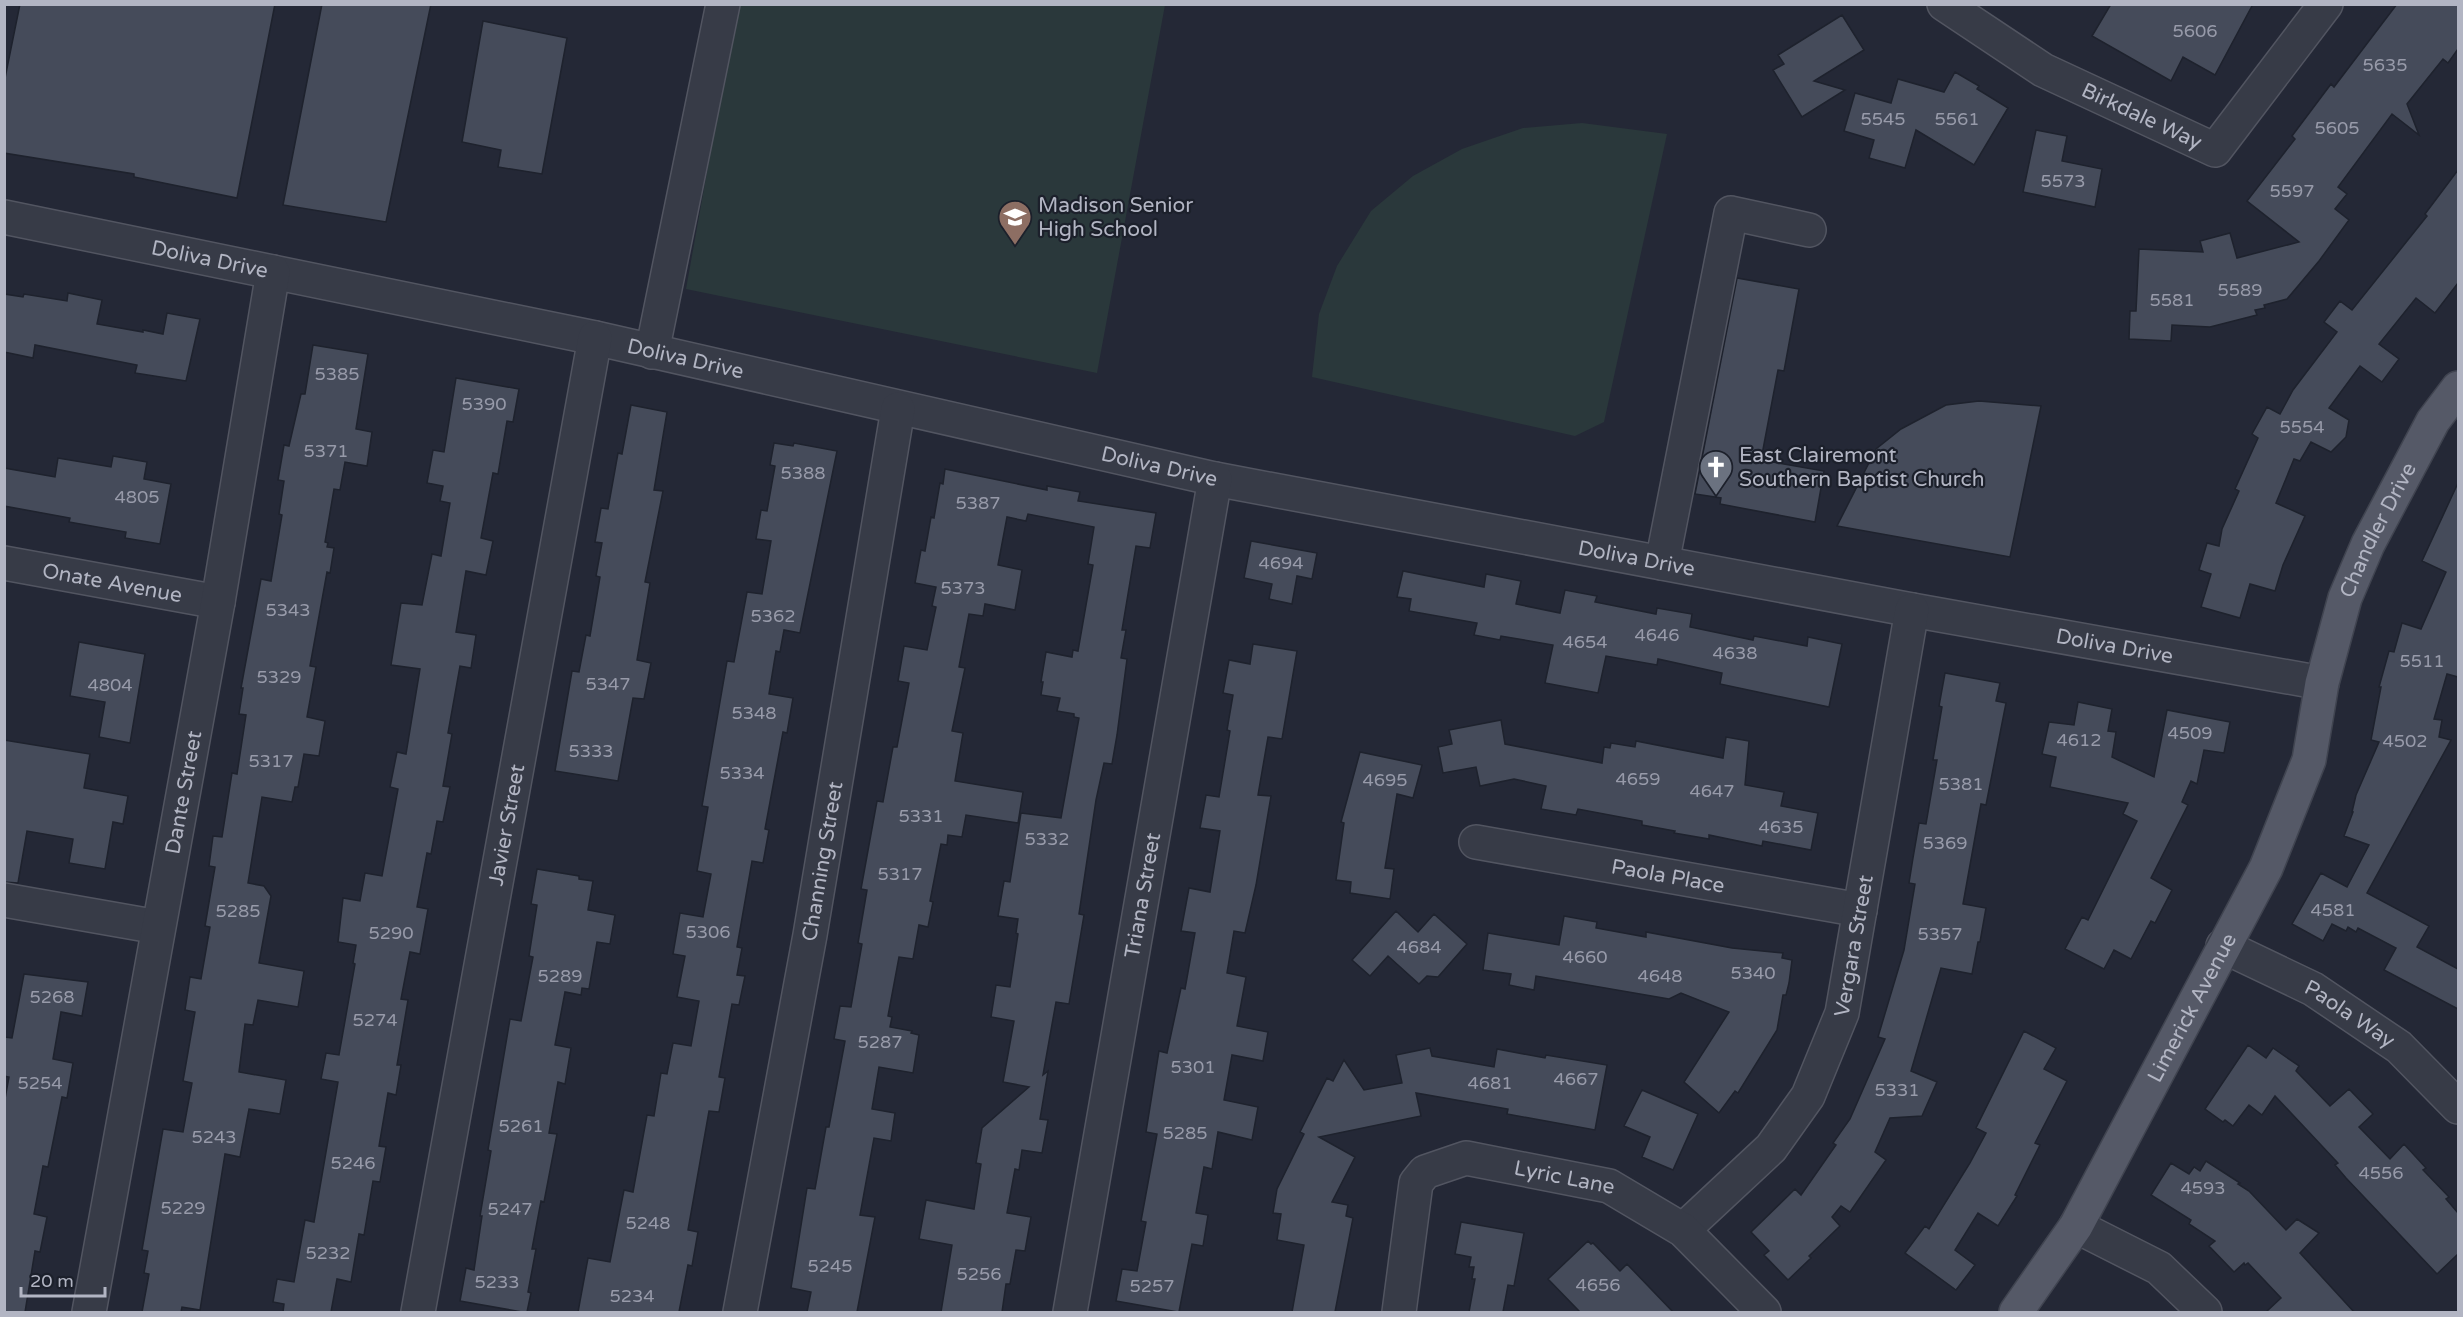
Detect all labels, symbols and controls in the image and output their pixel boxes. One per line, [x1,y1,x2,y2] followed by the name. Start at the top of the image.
[2172,20,2218,42] house number: 5606
[2362,54,2408,76] house number: 5635
[2078,77,2206,155] street label: Birkdale Way
[1860,108,1906,130] house number: 5545
[1934,108,1980,130] house number: 5561
[2314,117,2360,139] house number: 5605
[2040,170,2086,192] house number: 5573
[2269,180,2315,202] house number: 5597
[1038,193,1193,242] place label: Madison Senior High School
[997,199,1033,246] school or university icon: Madison Senior High School
[149,235,270,283] street label: Doliva Drive
[2217,279,2263,301] house number: 5589
[2149,289,2195,311] house number: 5581
[625,333,746,384] street label: Doliva Drive
[314,363,360,385] house number: 5385
[461,393,507,415] house number: 5390
[2279,416,2325,438] house number: 5554
[303,440,349,462] house number: 5371
[1099,441,1220,492] street label: Doliva Drive
[1739,443,1985,492] place label: East Clairemont Southern Baptist Church
[1698,449,1734,496] church icon: East Clairemont Southern Baptist Church
[2334,458,2421,601] street label: Chandler Drive
[780,462,826,484] house number: 5388
[114,486,160,508] house number: 4805
[955,492,1001,514] house number: 5387
[1576,535,1697,581] street label: Doliva Drive
[1258,552,1304,574] house number: 4694
[40,558,184,608] street label: Onate Avenue
[940,577,986,599] house number: 5373
[265,599,311,621] house number: 5343
[750,605,796,627] house number: 5362
[2054,623,2175,669] street label: Doliva Drive
[1634,624,1680,646] house number: 4646
[1562,631,1608,653] house number: 4654
[1712,642,1758,664] house number: 4638
[2399,650,2445,672] house number: 5511
[256,666,302,688] house number: 5329
[585,673,631,695] house number: 5347
[87,674,133,696] house number: 4804
[731,702,777,724] house number: 5348
[2167,722,2213,744] house number: 4509
[160,729,207,856] street label: Dante Street
[2056,729,2102,751] house number: 4612
[2382,730,2428,752] house number: 4502
[568,740,614,762] house number: 5333
[248,750,294,772] house number: 5317
[483,762,530,888] street label: Javier Street
[719,762,765,784] house number: 5334
[1615,768,1661,790] house number: 4659
[1362,769,1408,791] house number: 4695
[1938,773,1984,795] house number: 5381
[797,780,848,943] street label: Channing Street
[1689,780,1735,802] house number: 4647
[898,805,944,827] house number: 5331
[1758,816,1804,838] house number: 4635
[1024,828,1070,850] house number: 5332
[1119,831,1166,960] street label: Triana Street
[1922,832,1968,854] house number: 5369
[1609,854,1727,898] street label: Paola Place
[877,863,923,885] house number: 5317
[1829,873,1878,1019] street label: Vergara Street
[2310,899,2356,921] house number: 4581
[215,900,261,922] house number: 5285
[685,921,731,943] house number: 5306
[368,922,414,944] house number: 5290
[1917,923,1963,945] house number: 5357
[2142,929,2242,1086] street label: Limerick Avenue
[1396,936,1442,958] house number: 4684
[1562,946,1608,968] house number: 4660
[1730,962,1776,984] house number: 5340
[537,965,583,987] house number: 5289
[1637,965,1683,987] house number: 4648
[2301,974,2400,1053] street label: Paola Way
[29,986,75,1008] house number: 5268
[352,1009,398,1031] house number: 5274
[857,1031,903,1053] house number: 5287
[1170,1056,1216,1078] house number: 5301
[1553,1068,1599,1090] house number: 4667
[17,1072,63,1094] house number: 5254
[1467,1072,1513,1094] house number: 4681
[1874,1079,1920,1101] house number: 5331
[498,1115,544,1137] house number: 5261
[1162,1122,1208,1144] house number: 5285
[191,1126,237,1148] house number: 5243
[330,1152,376,1174] house number: 5246
[1512,1155,1617,1199] street label: Lyric Lane
[2358,1162,2404,1184] house number: 4556
[2180,1177,2226,1199] house number: 4593
[160,1197,206,1219] house number: 5229
[487,1198,533,1220] house number: 5247
[625,1212,671,1234] house number: 5248
[305,1242,351,1264] house number: 5232
[807,1255,853,1277] house number: 5245
[21,1260,105,1298] scale bar
[956,1263,1002,1285] house number: 5256
[30,1270,74,1292] text: 20 m
[474,1271,520,1293] house number: 5233
[1575,1274,1621,1296] house number: 4656
[1129,1275,1175,1297] house number: 5257
[609,1285,655,1307] house number: 5234

